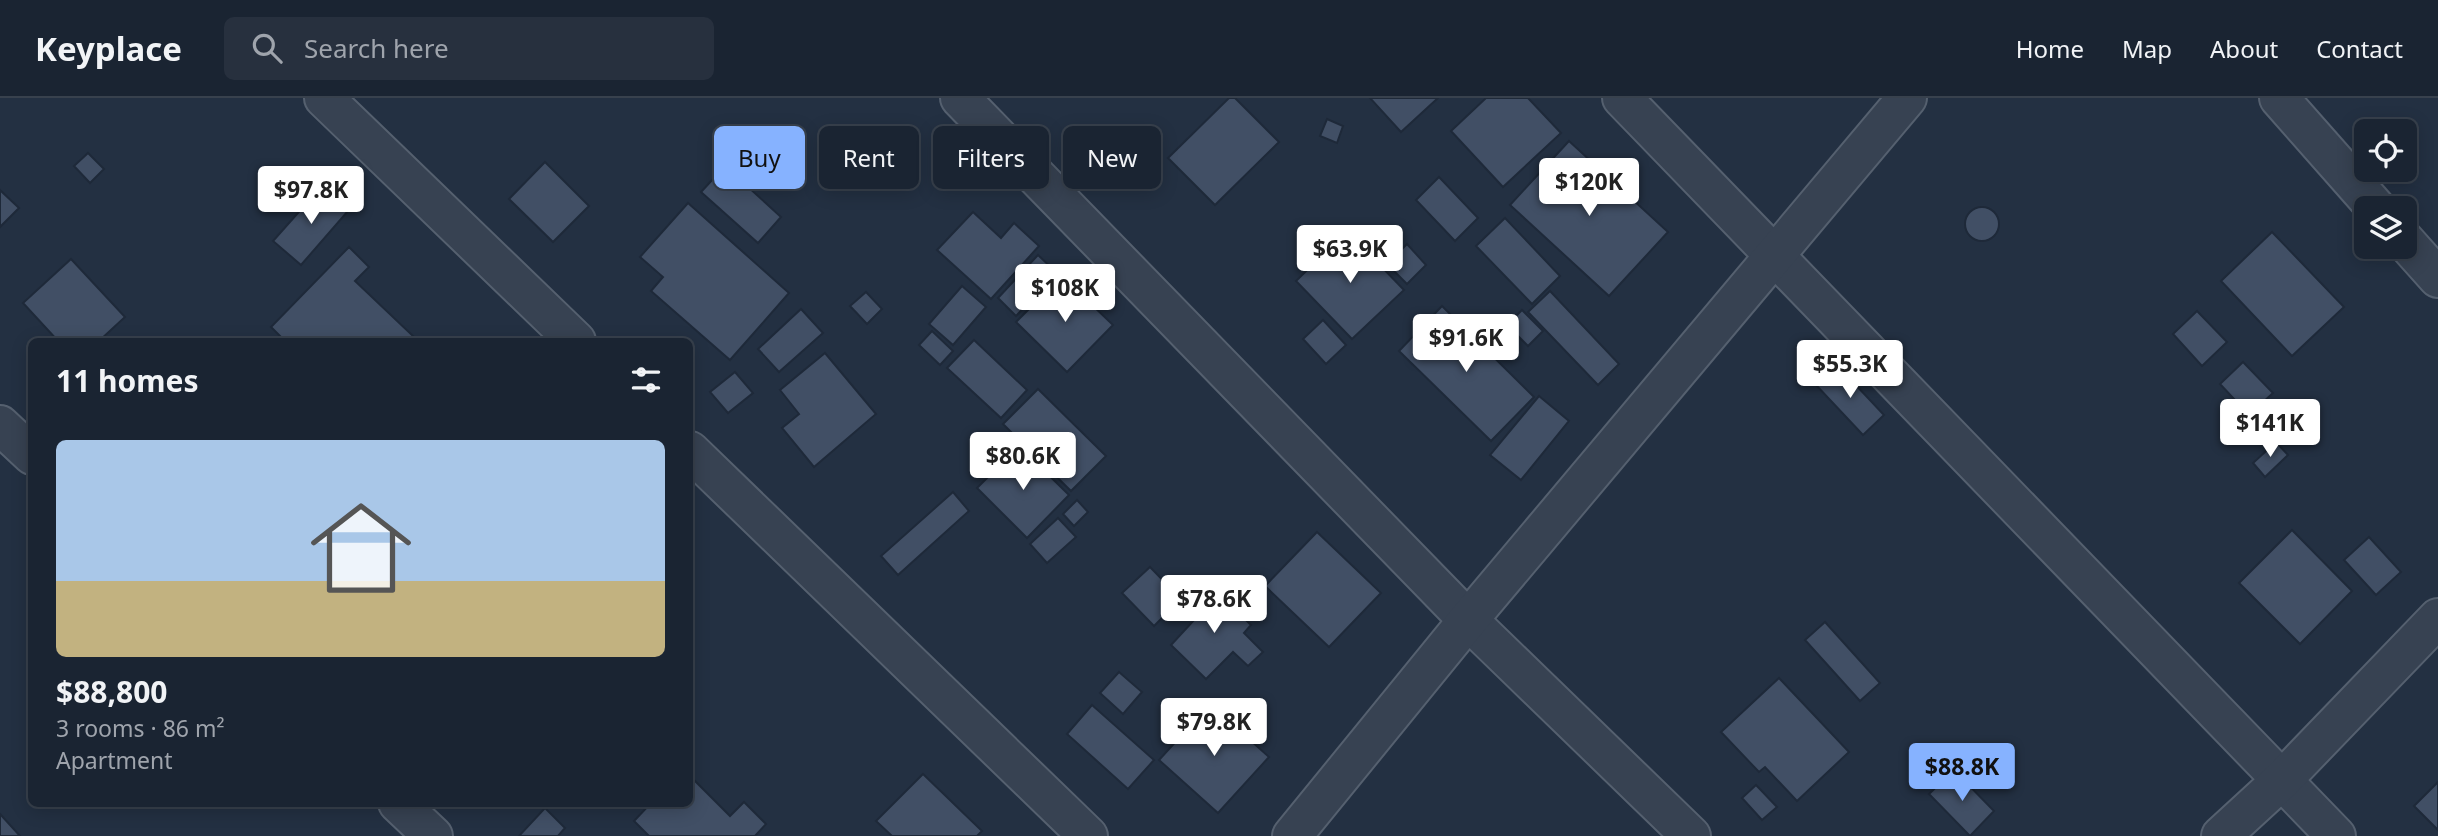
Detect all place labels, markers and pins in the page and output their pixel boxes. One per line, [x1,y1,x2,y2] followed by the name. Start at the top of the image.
[1540,158,1638,218] pin: $120K
[254,166,368,226] pin: $97.8K
[1293,226,1407,285] pin: $63.9K
[1016,264,1114,324] pin: $108K
[1409,314,1523,374] pin: $91.6K
[1793,341,1907,400] pin: $55.3K
[2221,400,2319,459] pin: $141K
[966,432,1080,492] pin: $80.6K
[1157,575,1271,635] pin: $78.6K
[1157,698,1271,758] pin: $79.8K
[1905,744,2019,803] pin: $88.8K

